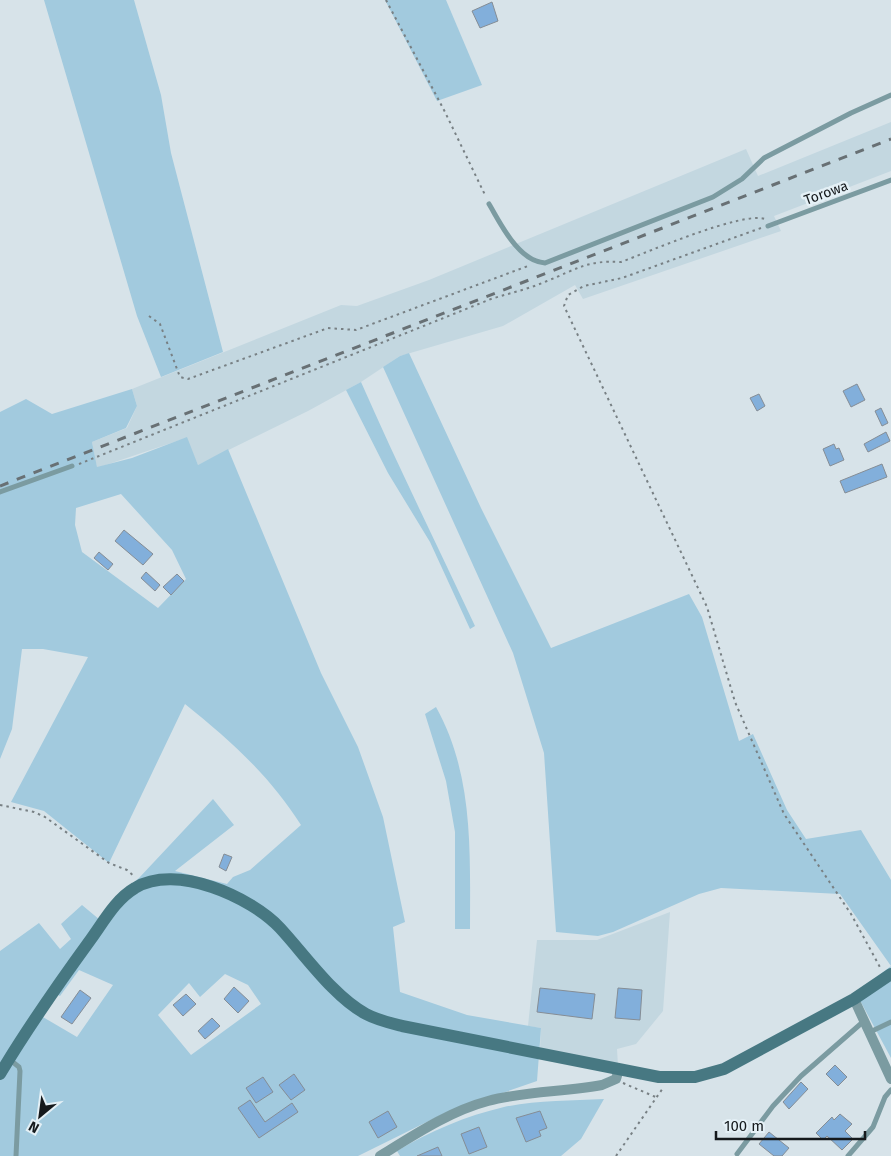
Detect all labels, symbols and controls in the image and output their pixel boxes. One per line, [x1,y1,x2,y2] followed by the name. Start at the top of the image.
[802,177,850,209] street label: Torowa
[15,1091,65,1141] north arrow
[716,1108,865,1140] scale bar
[26,1117,42,1137] text: N
[724,1117,764,1135] text: 100 m

